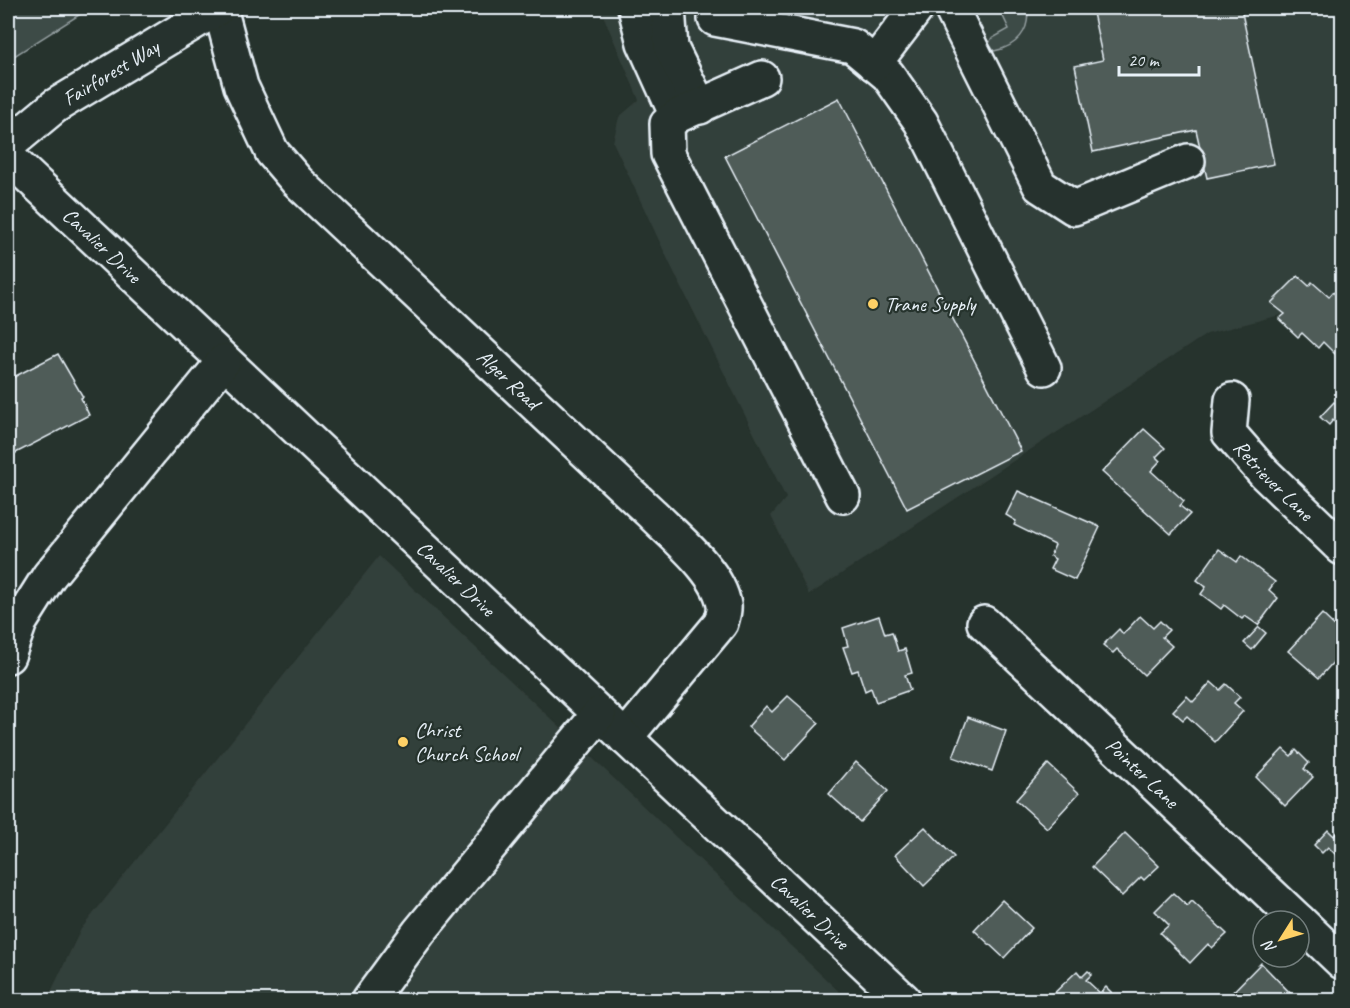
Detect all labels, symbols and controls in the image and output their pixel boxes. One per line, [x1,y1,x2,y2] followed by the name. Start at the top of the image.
[58,33,165,111] street label: Fairforest Way
[1119,39,1198,77] scale bar
[1128,49,1161,71] text: 20 m
[57,202,148,289] street label: Cavalier Drive
[885,291,977,317] place label: Trane Supply
[866,297,880,311] marker: Trane Supply
[472,344,548,418] street label: Alger Road
[1228,434,1320,527] street label: Retriever Lane
[411,535,502,623] street label: Cavalier Drive
[415,717,522,767] place label: Christ Church School
[1100,732,1185,814] street label: Pointer Lane
[396,735,410,749] marker: Christ Church School
[765,868,856,956] street label: Cavalier Drive
[1251,909,1311,969] north arrow
[1257,935,1281,957] text: N

